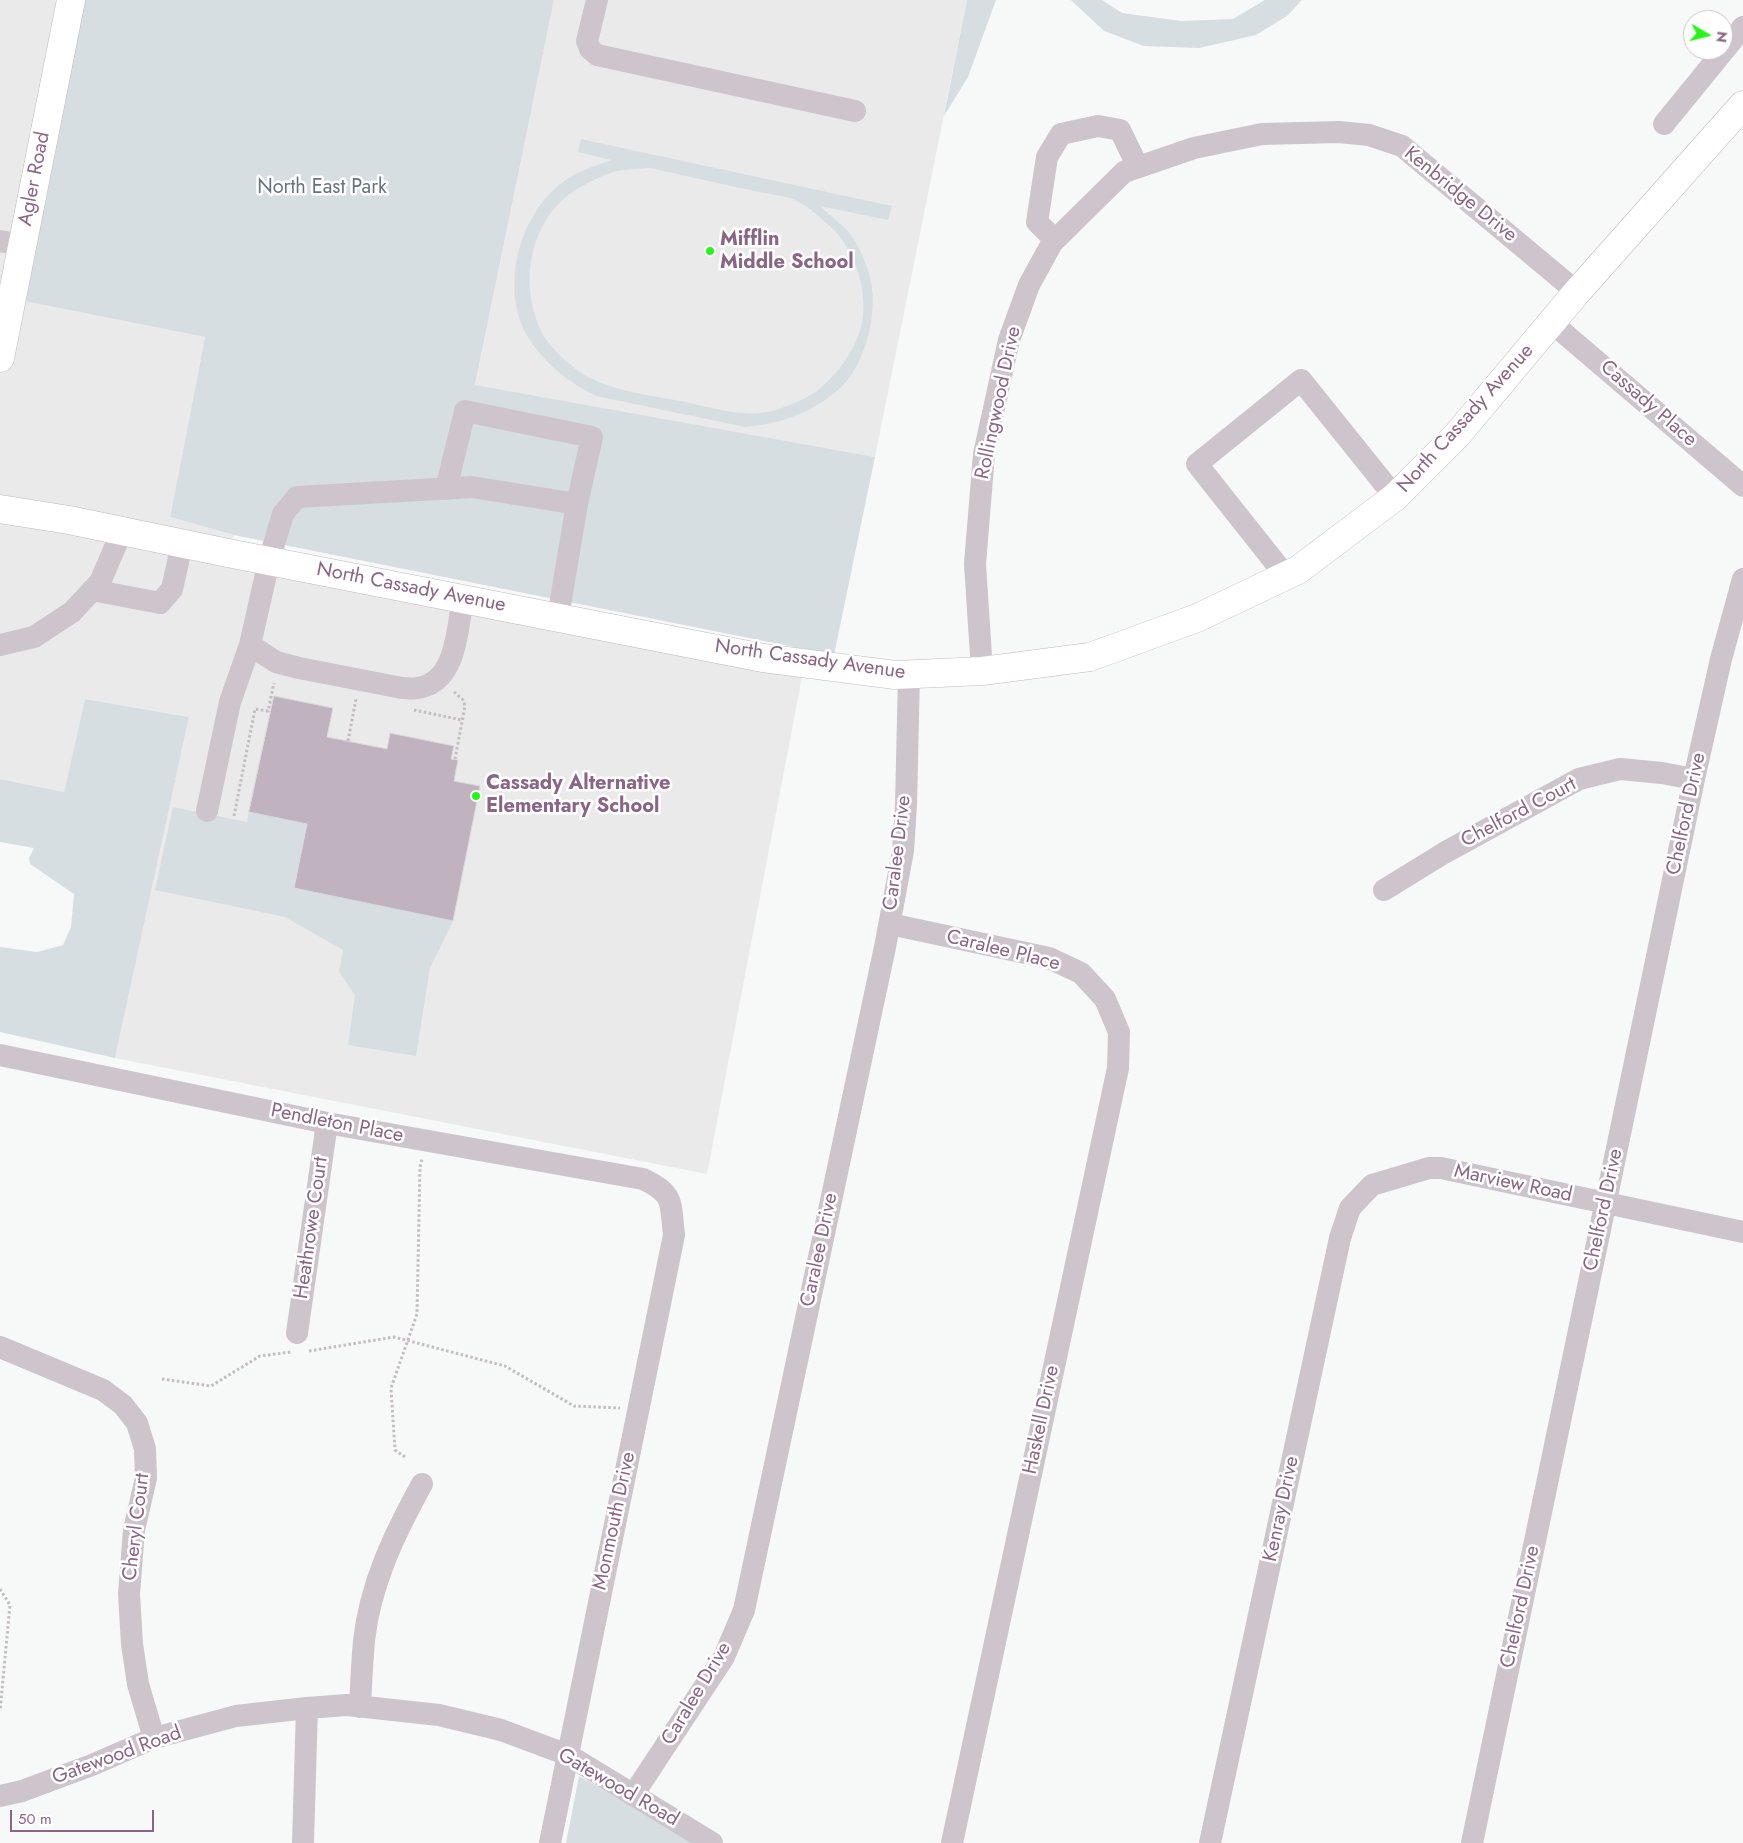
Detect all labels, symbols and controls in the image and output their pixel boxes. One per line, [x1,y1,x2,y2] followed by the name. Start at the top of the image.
[1683,10,1733,60] north arrow
[1711,30,1733,44] text: N
[14,130,56,228] street label: Agler Road
[1399,142,1521,248] street label: Kenbridge Drive
[257,176,387,200] park label: North East Park
[720,228,854,275] place label: Mifflin Middle School
[704,245,716,257] marker: Mifflin Middle School
[971,324,1027,482] street label: Rollingwood Drive
[1393,340,1539,498] street label: North Cassady Avenue
[1595,355,1701,453] street label: Cassady Place
[314,558,508,618] street label: North Cassady Avenue
[713,635,907,685] street label: North Cassady Avenue
[1662,751,1712,877] street label: Chelford Drive
[486,772,671,819] place label: Cassady Alternative Elementary School
[1457,773,1581,853] street label: Chelford Court
[470,790,482,802] marker: Cassady Alternative Elementary School
[879,794,917,912] street label: Caralee Drive
[944,925,1062,977] street label: Caralee Place
[269,1099,405,1149] street label: Pendleton Place
[1579,1147,1629,1273] street label: Chelford Drive
[290,1155,334,1301] street label: Heathrowe Court
[1452,1160,1574,1208] street label: Marview Road
[796,1191,844,1309] street label: Caralee Drive
[1019,1363,1065,1477] street label: Haskell Drive
[589,1450,641,1592] street label: Monmouth Drive
[1259,1454,1305,1564] street label: Kenray Drive
[118,1472,156,1582] street label: Cheryl Court
[1496,1544,1546,1670] street label: Chelford Drive
[657,1638,737,1750] street label: Caralee Drive
[49,1722,185,1790] street label: Gatewood Road
[553,1744,683,1832] street label: Gatewood Road
[12,1800,156,1832] scale bar
[18,1808,52,1830] text: 50 m

